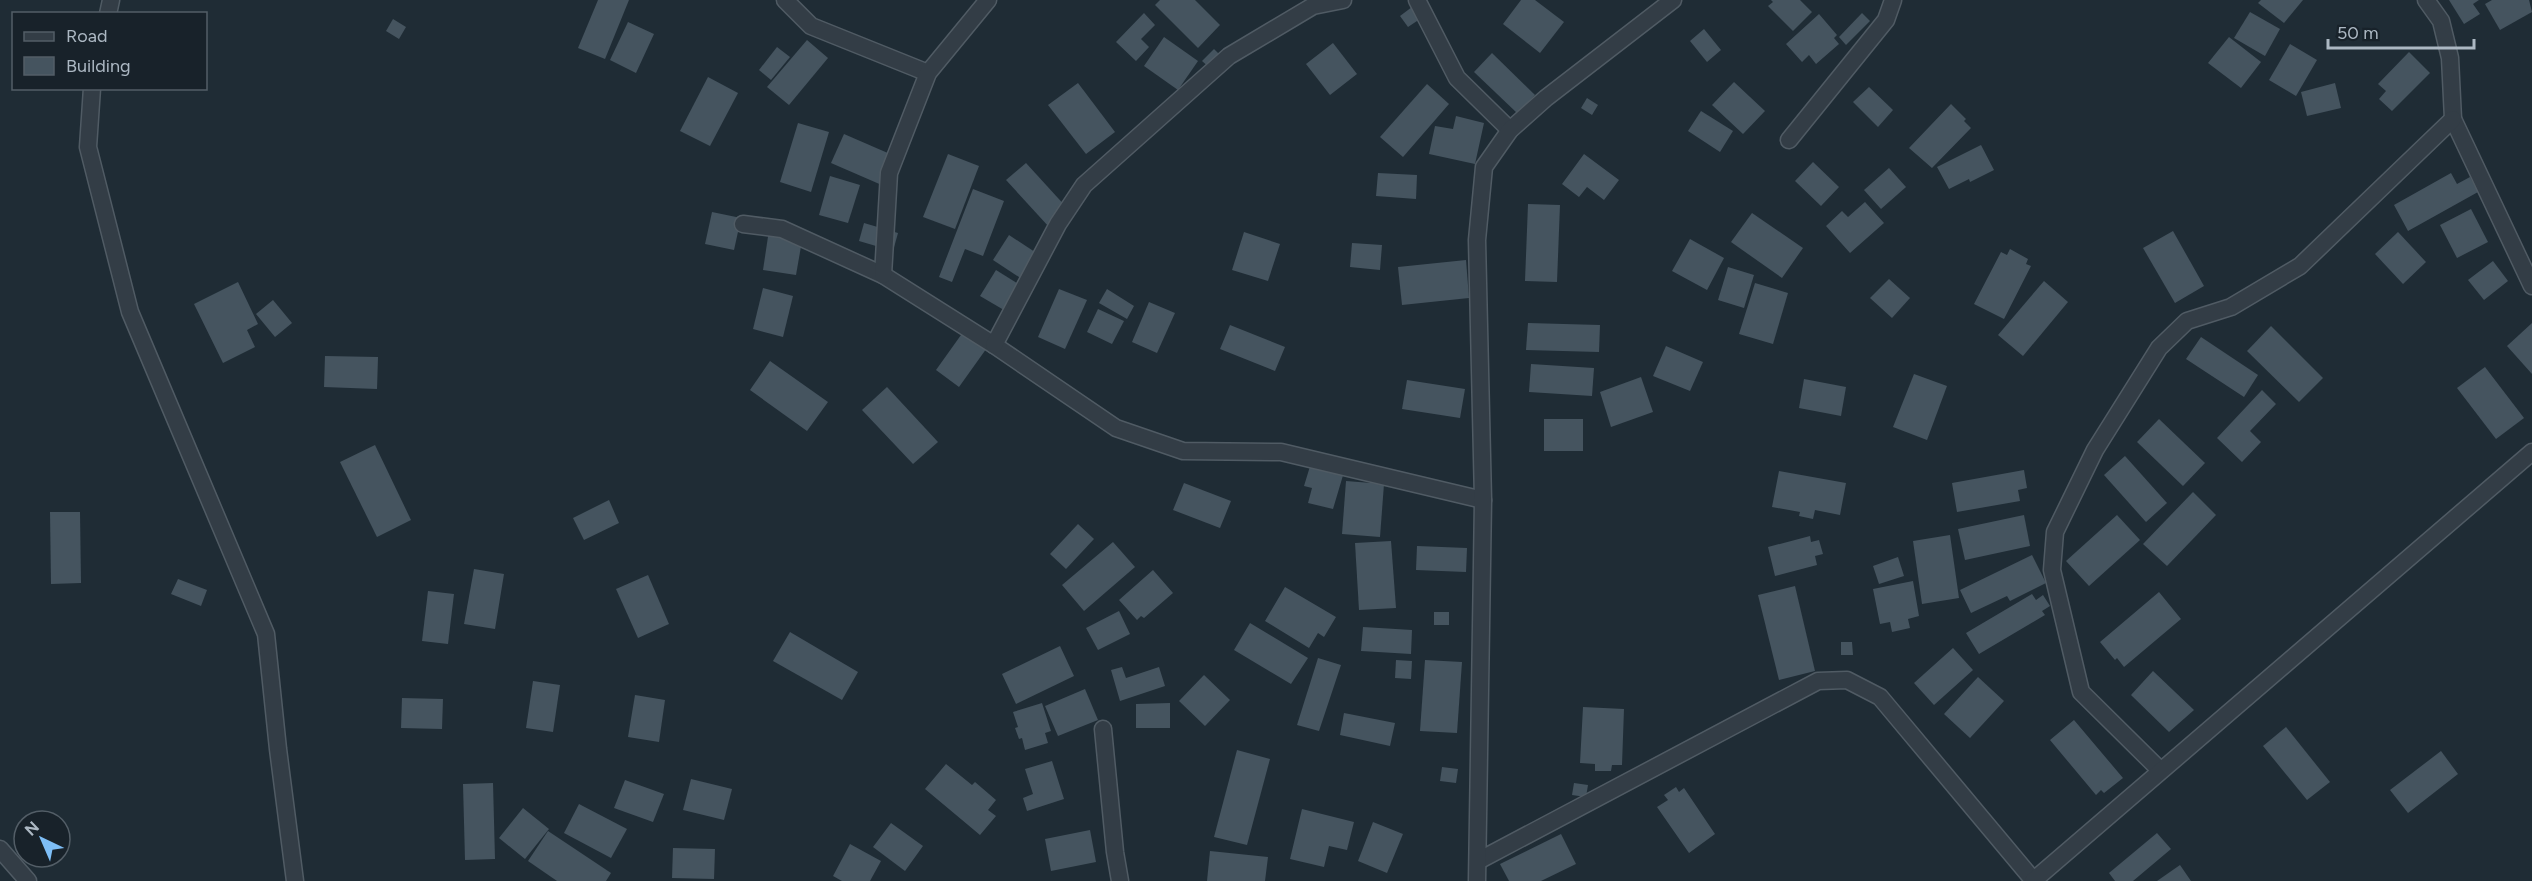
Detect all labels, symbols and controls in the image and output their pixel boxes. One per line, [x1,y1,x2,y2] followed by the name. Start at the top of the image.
[12,12,207,90] legend
[2328,12,2474,50] scale bar
[2337,22,2379,44] text: 50 m
[66,25,107,47] text: Road
[66,55,131,77] text: Building
[12,809,72,869] north arrow
[21,817,43,840] text: N

